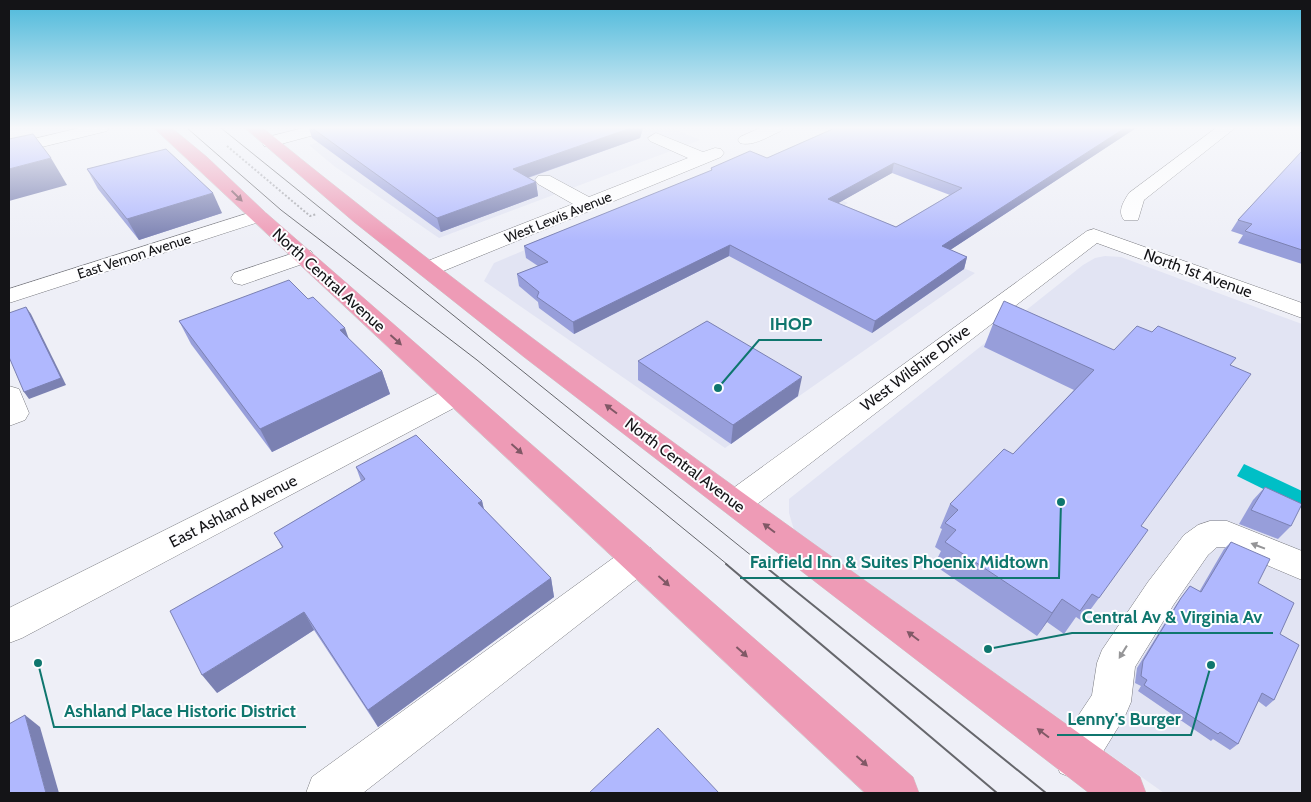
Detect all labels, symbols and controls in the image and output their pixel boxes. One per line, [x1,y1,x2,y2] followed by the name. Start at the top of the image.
[502,187,614,247] street label: West Lewis Avenue
[231,190,243,202] one-way arrow
[269,224,389,336] street label: North Central Avenue
[75,229,193,283] street label: East Vernon Avenue
[1141,245,1255,301] street label: North 1st Avenue
[759,307,822,340] callout: IHOP
[770,313,813,335] text: IHOP
[857,321,973,415] street label: West Wilshire Drive
[390,334,402,346] one-way arrow
[604,404,618,414] one-way arrow
[621,414,749,516] street label: North Central Avenue
[511,443,523,455] one-way arrow
[166,471,300,551] street label: East Ashland Avenue
[763,522,776,533] one-way arrow
[1250,542,1265,550] one-way arrow
[740,545,1059,578] callout: Fairfield Inn & Suites Phoenix Midtown
[750,551,1048,573] text: Fairfield Inn & Suites Phoenix Midtown
[658,575,670,587] one-way arrow
[1072,600,1273,633] callout: Central Av & Virginia Av
[1082,606,1262,628] text: Central Av & Virginia Av
[906,631,920,641] one-way arrow
[735,646,747,658] one-way arrow
[1119,646,1128,659] one-way arrow
[54,694,306,727] callout: Ashland Place Historic District
[64,700,296,722] text: Ashland Place Historic District
[1057,702,1191,735] callout: Lenny's Burger
[1067,708,1181,730] text: Lenny's Burger
[1036,728,1050,738] one-way arrow
[855,755,867,767] one-way arrow

